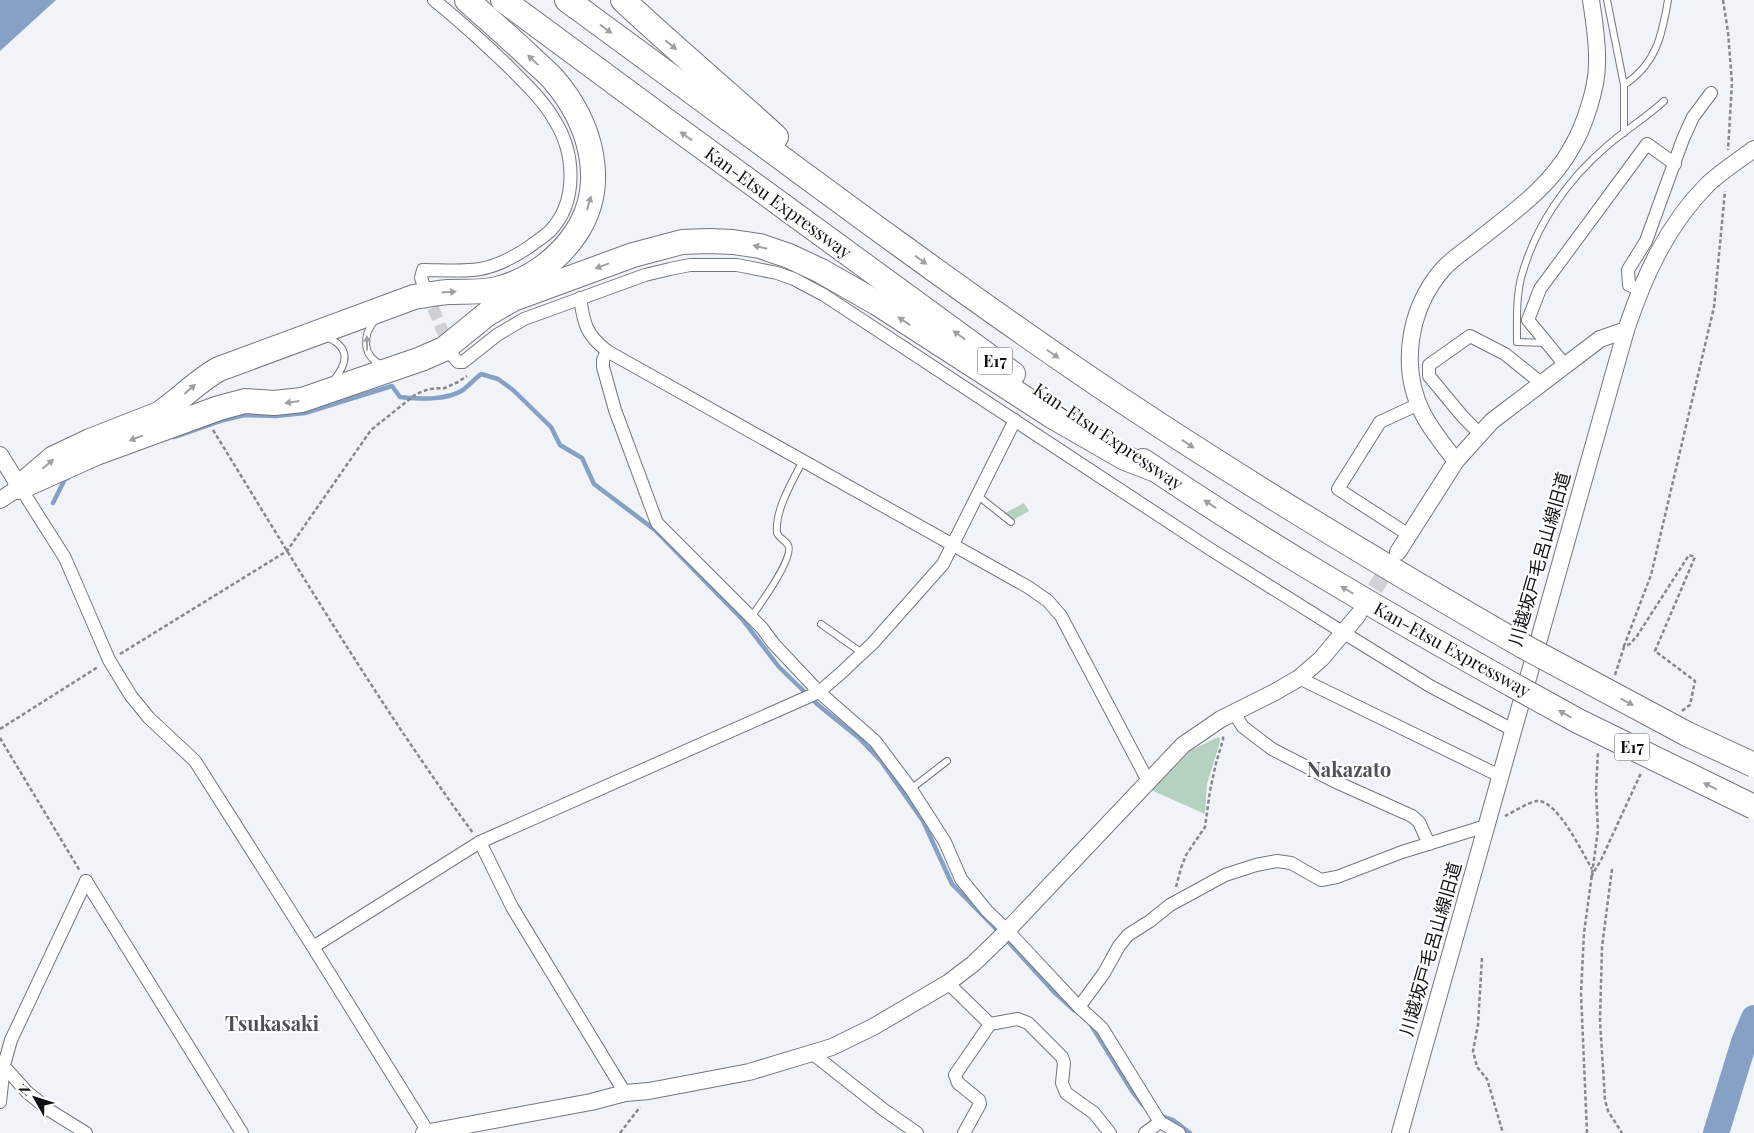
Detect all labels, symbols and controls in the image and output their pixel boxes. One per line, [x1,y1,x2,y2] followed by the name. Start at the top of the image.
[599,24,613,34] one-way arrow
[665,40,678,51] one-way arrow
[528,54,540,66] one-way arrow
[680,131,693,141] one-way arrow
[700,141,857,264] street label: Kan-Etsu Expressway
[585,196,593,211] one-way arrow
[753,242,768,250] one-way arrow
[914,254,927,265] one-way arrow
[594,262,609,270] one-way arrow
[441,288,457,296] one-way arrow
[897,316,911,326] one-way arrow
[952,330,966,340] one-way arrow
[363,335,371,351] one-way arrow
[978,348,1012,374] road number: E17
[1047,349,1060,359] one-way arrow
[1029,377,1188,495] street label: Kan-Etsu Expressway
[184,384,196,395] one-way arrow
[283,398,299,406] one-way arrow
[128,435,143,442] one-way arrow
[1181,439,1195,449] one-way arrow
[41,458,54,469] one-way arrow
[1503,469,1575,649] street label: 川越坂戸毛呂山線旧道
[1203,500,1216,509] one-way arrow
[1341,586,1354,595] one-way arrow
[1370,596,1535,702] street label: Kan-Etsu Expressway
[1620,698,1635,706] one-way arrow
[1558,709,1571,718] one-way arrow
[1614,734,1650,760] road number: E17
[1307,755,1391,782] district label: Nakazato
[1703,782,1717,790] one-way arrow
[1394,859,1466,1039] street label: 川越坂戸毛呂山線旧道
[225,1009,319,1036] district label: Tsukasaki
[10,1073,60,1123] north arrow
[14,1080,35,1099] text: N

